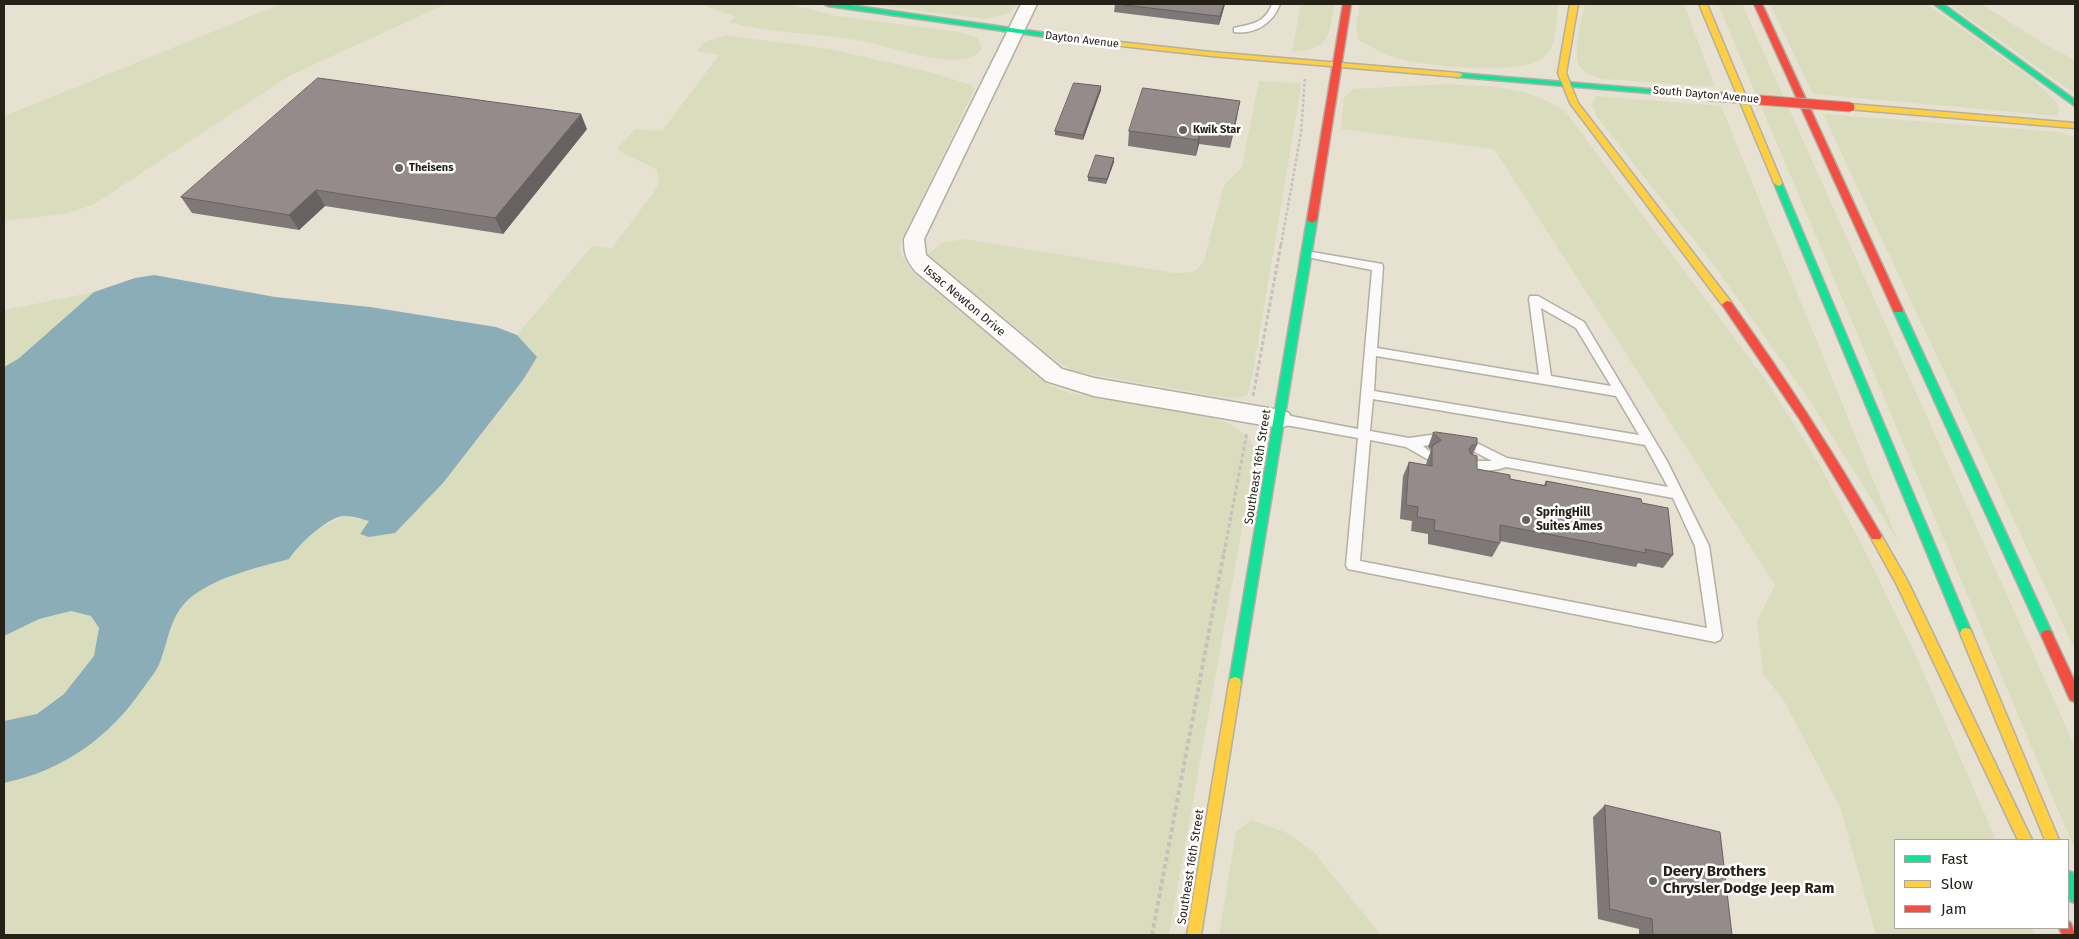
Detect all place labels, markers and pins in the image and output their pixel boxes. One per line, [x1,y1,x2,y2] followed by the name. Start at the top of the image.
[1193,123,1241,137] place label: Kwik Star
[1177,124,1189,136] marker: Kwik Star
[409,161,454,175] place label: Theisens
[393,162,405,174] marker: Theisens
[1536,506,1602,534] place label: SpringHill Suites Ames
[1520,514,1532,526] marker: SpringHill Suites Ames
[1663,863,1834,898] place label: Deery Brothers Chrysler Dodge Jeep Ram
[1647,875,1659,887] marker: Deery Brothers Chrysler Dodge Jeep Ram

